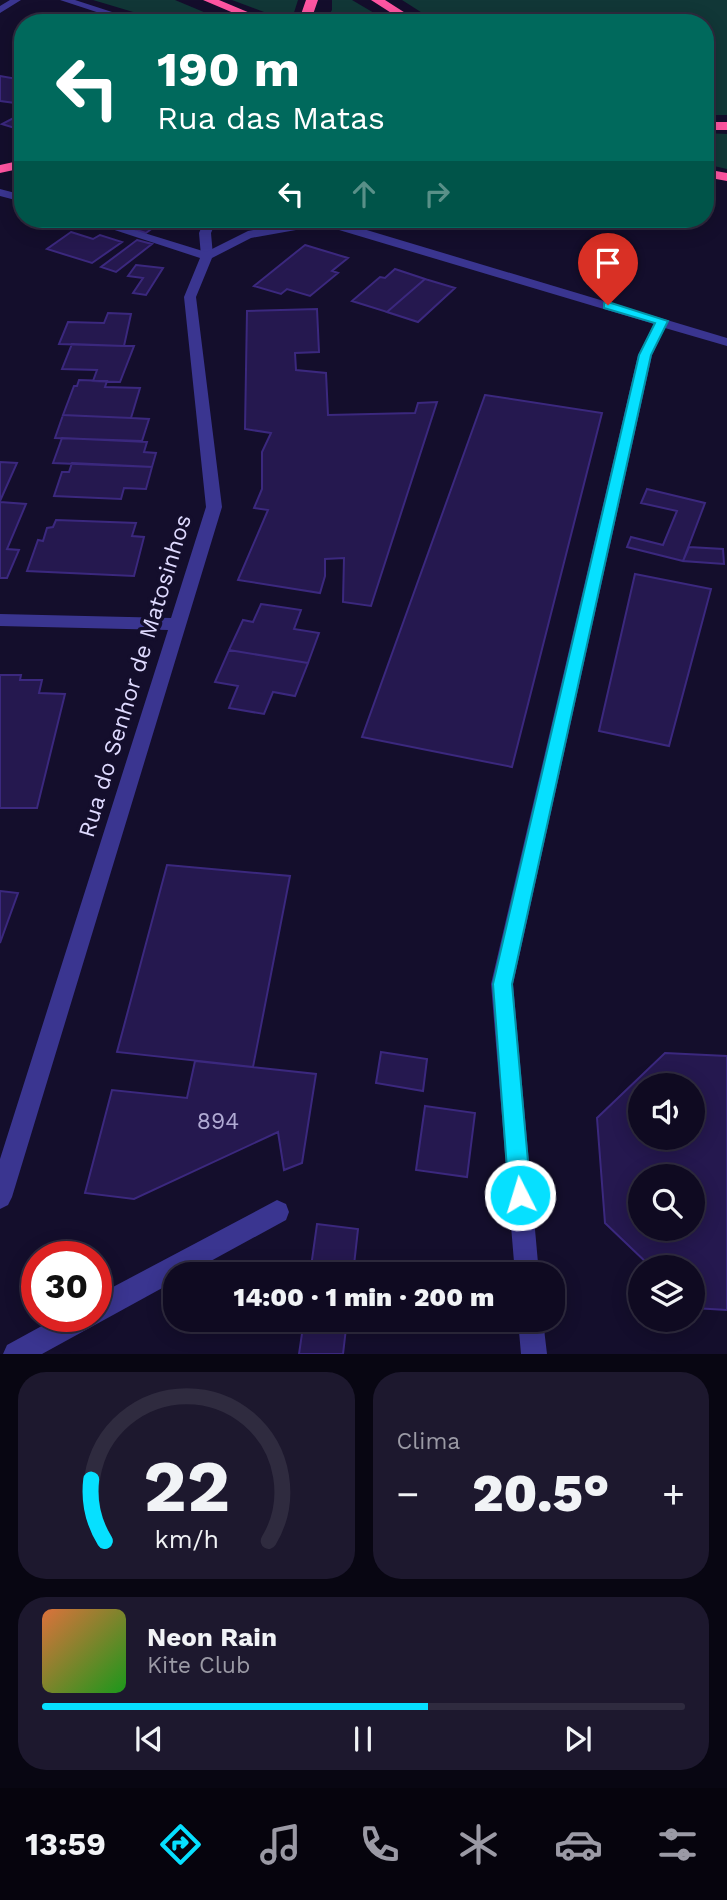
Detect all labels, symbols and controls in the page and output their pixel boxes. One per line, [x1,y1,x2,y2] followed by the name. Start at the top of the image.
[157,40,300,98] text: 190 m
[42,42,133,133] icon: left
[157,99,385,137] text: Rua das Matas
[272,175,310,213] icon: left
[345,175,383,213] icon: ahead
[418,175,456,213] icon: right
[578,233,638,305] pin
[589,244,627,282] icon: arrive
[73,511,197,841] street label: Rua do Senhor de Matosinhos
[628,1073,705,1332] map controls
[628,1073,705,1150] button: sound
[197,1108,239,1135] house number: 894
[483,1158,557,1232] position arrow
[628,1164,705,1241] button: search
[21,1241,112,1332] speed limit sign: 30
[628,1255,705,1332] button: layers
[234,1282,494,1312] text: 14:00 · 1 min · 200 m
[397,1428,460,1455] text: Clima
[143,1444,230,1530] text: 22
[472,1463,609,1524] text: 20.5°
[397,1472,419,1516] text: −
[662,1472,685,1516] text: +
[154,1525,218,1554] text: km/h
[147,1622,277,1652] text: Neon Rain
[147,1652,250,1679] text: Kite Club
[130,1720,168,1758] icon: previous
[344,1720,382,1758] icon: pause
[559,1720,597,1758] icon: next
[156,1820,205,1869] icon: directions
[256,1820,305,1869] icon: music
[355,1820,404,1869] icon: phone
[454,1820,503,1869] icon: climate
[554,1820,603,1869] icon: car
[653,1820,702,1869] icon: filters
[25,1825,106,1863] text: 13:59

